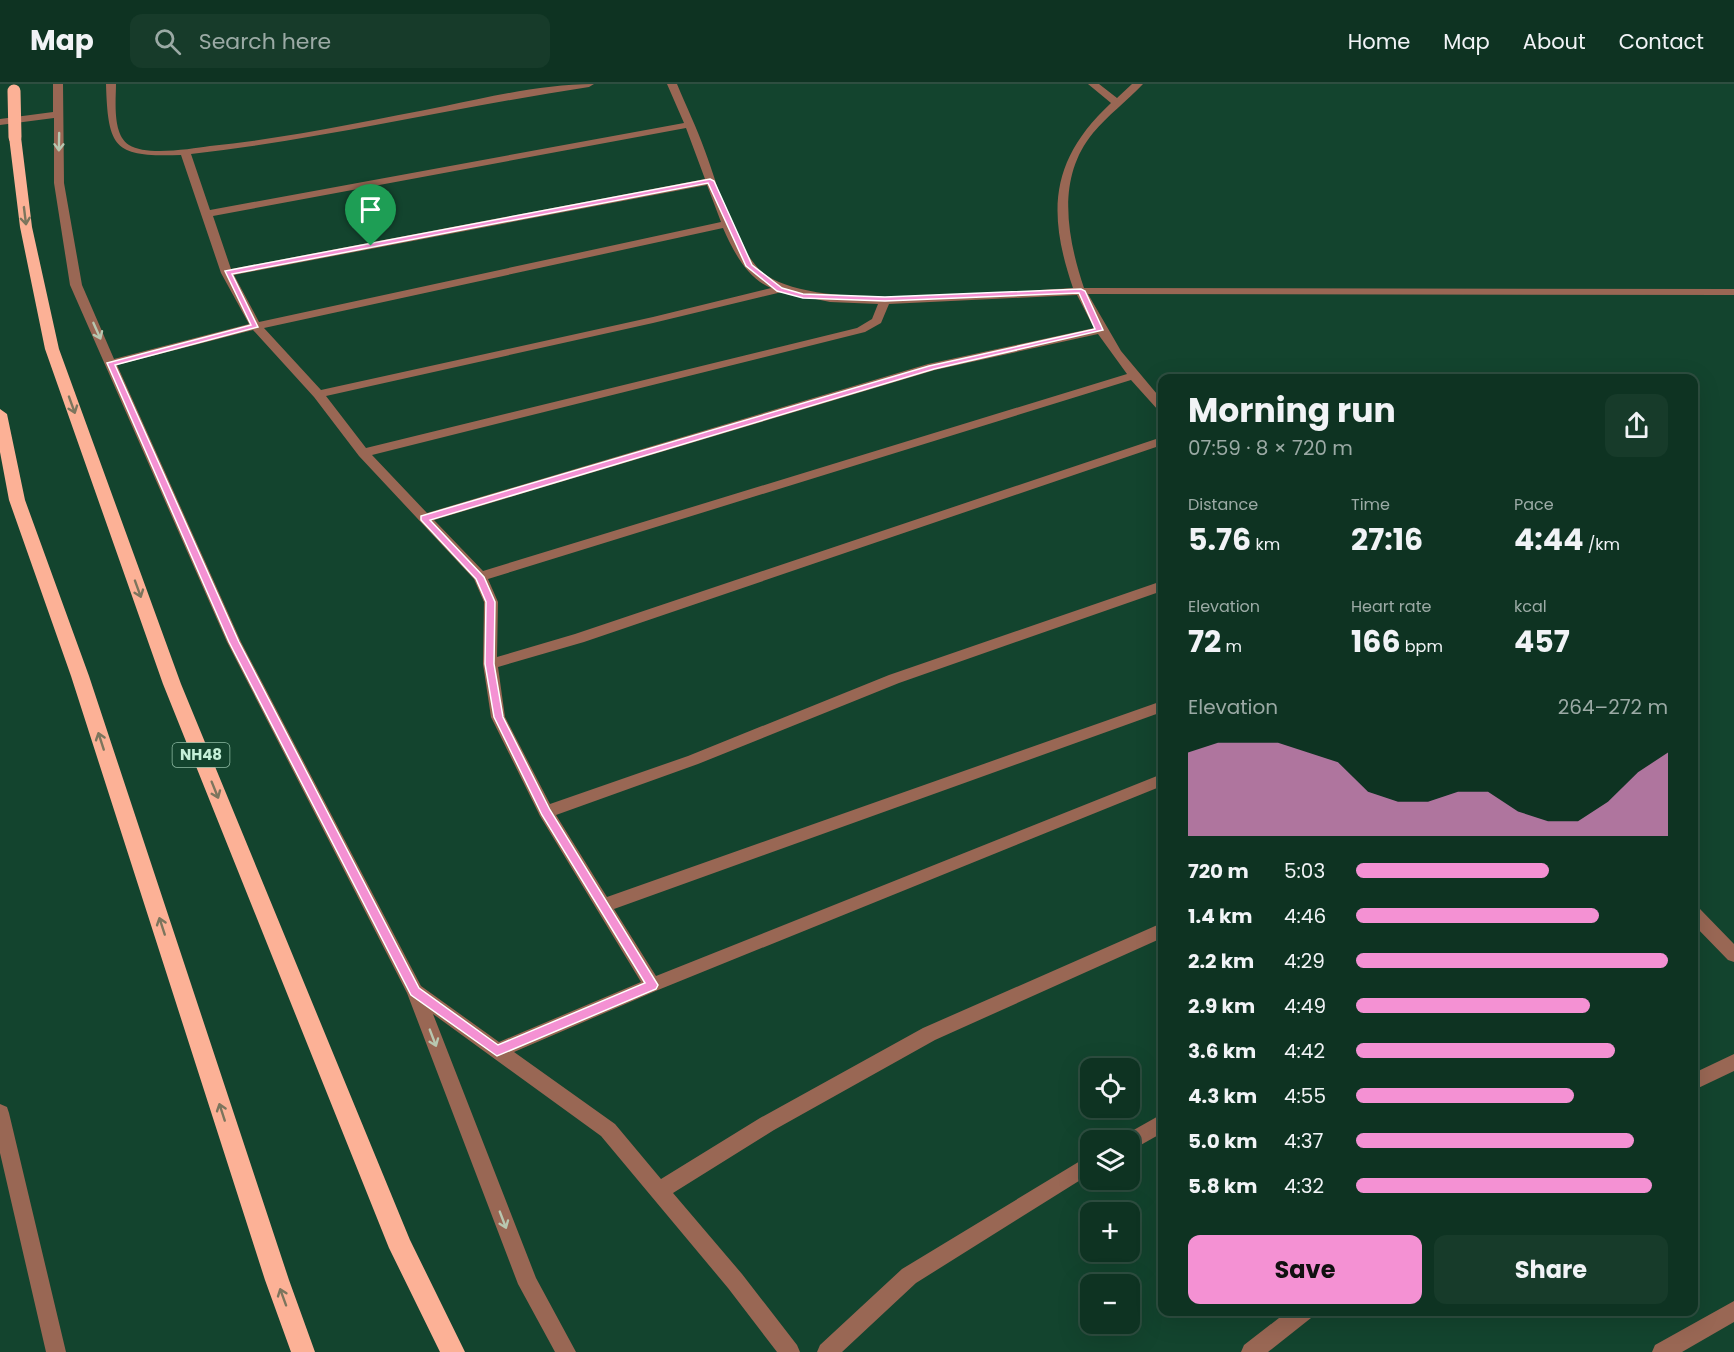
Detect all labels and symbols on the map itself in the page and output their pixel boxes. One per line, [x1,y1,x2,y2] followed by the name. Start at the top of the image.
[54,132,65,152] one-way arrow
[345,184,396,246] pin
[19,206,30,226] one-way arrow
[92,322,103,340] one-way arrow
[67,395,78,414] one-way arrow
[133,579,144,597] one-way arrow
[95,732,106,751] one-way arrow
[172,743,230,767] road number: NH48
[210,780,221,799] one-way arrow
[156,917,167,936] one-way arrow
[428,1028,439,1047] one-way arrow
[216,1103,227,1122] one-way arrow
[498,1210,509,1229] one-way arrow
[277,1288,288,1307] one-way arrow

